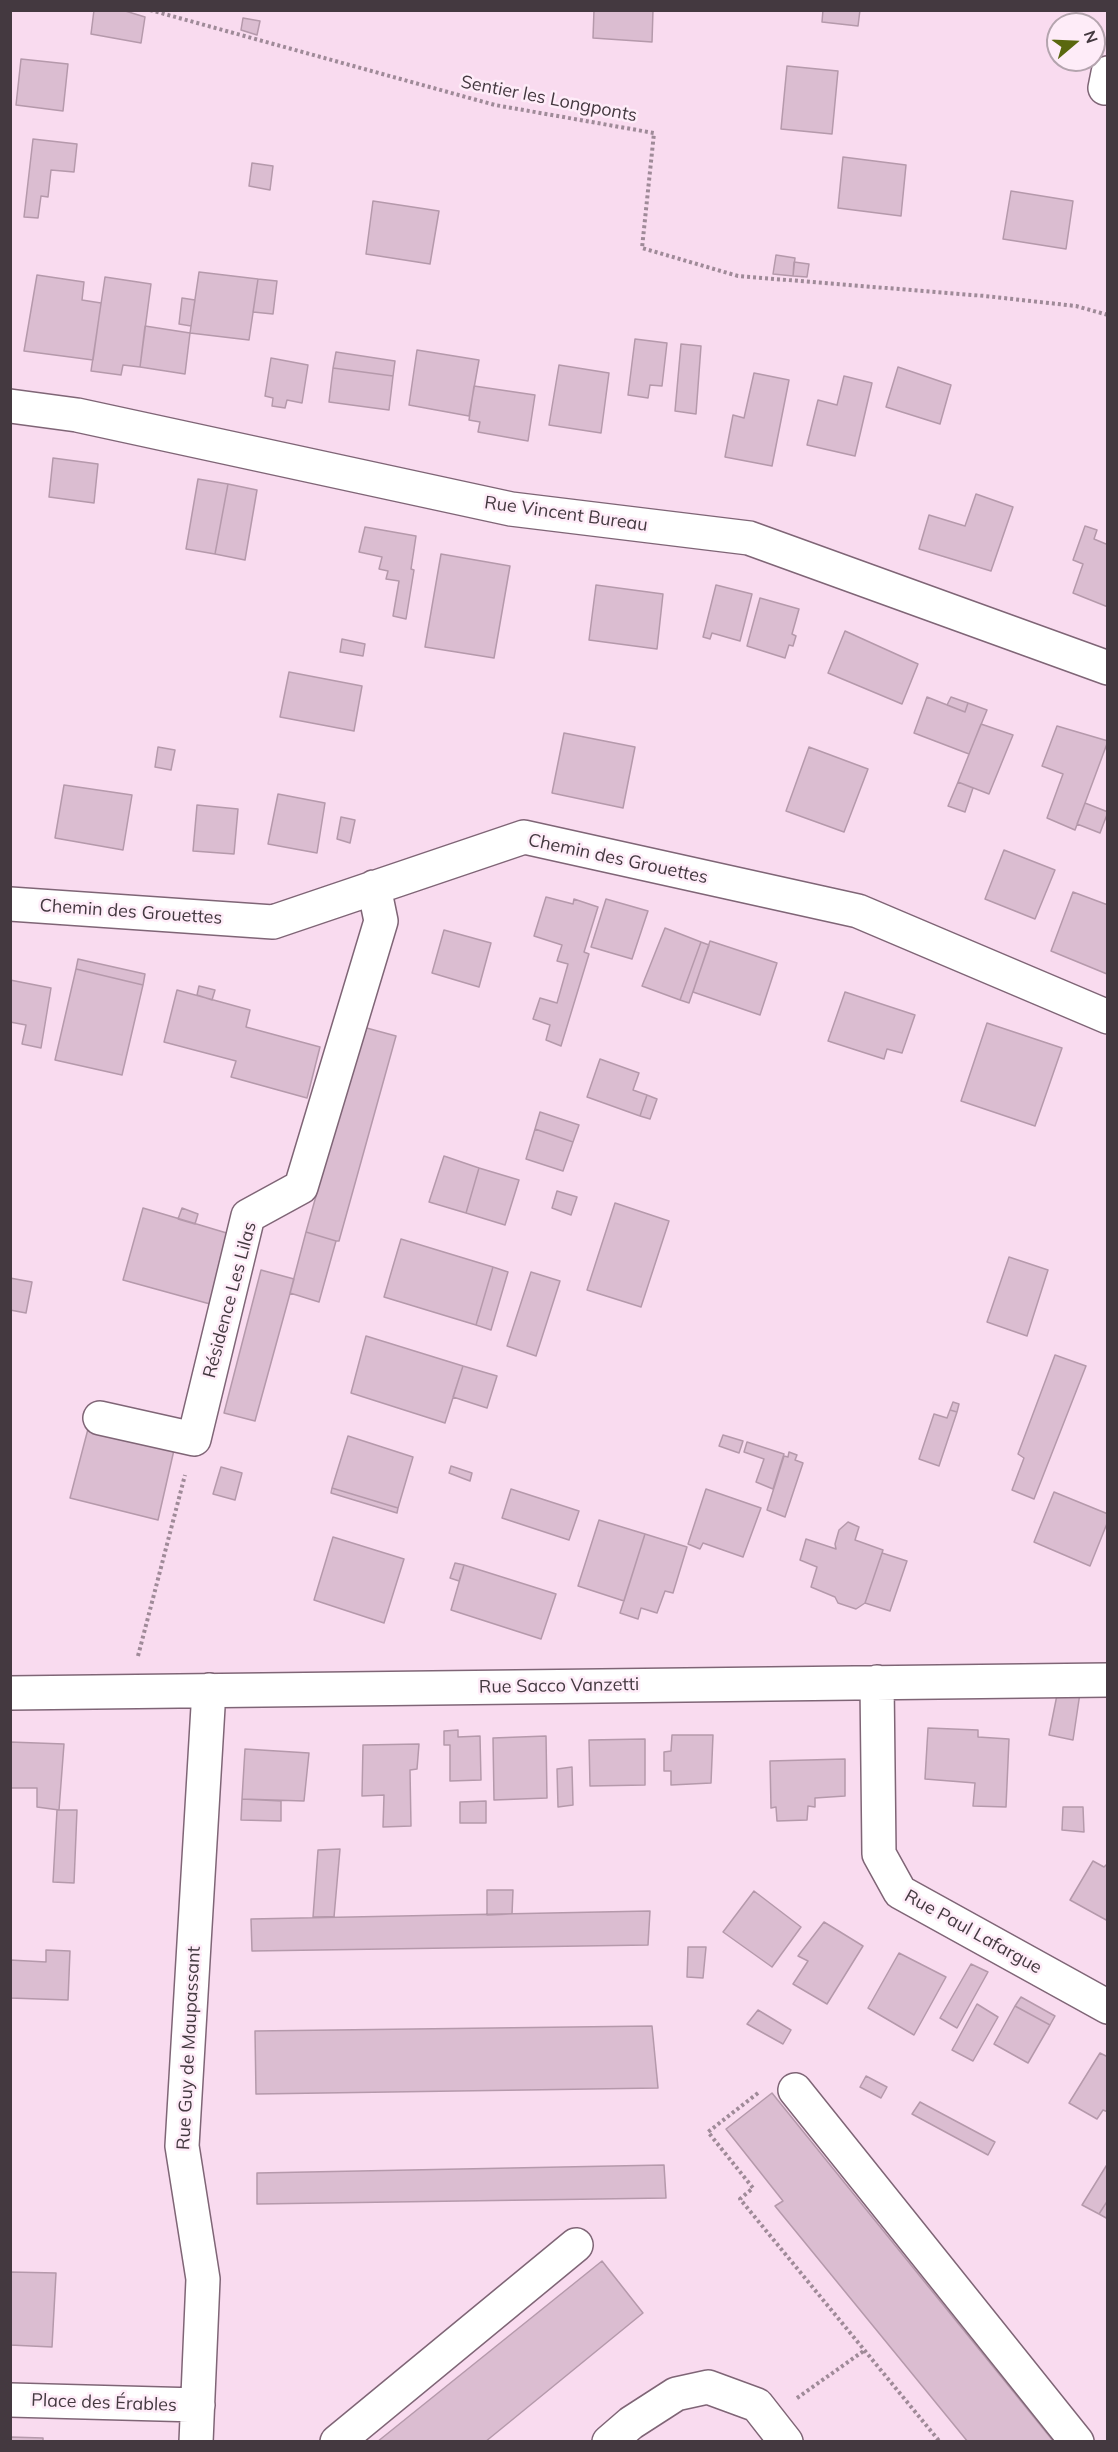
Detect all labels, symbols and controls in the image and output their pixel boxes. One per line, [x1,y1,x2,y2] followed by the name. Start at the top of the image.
[1046,12,1106,72] north arrow
[1080,28,1103,46] text: N
[459,71,639,127] street label: Sentier les Longponts
[483,492,649,536] street label: Rue Vincent Bureau
[526,829,710,889] street label: Chemin des Grouettes
[39,895,223,929] street label: Chemin des Grouettes
[199,1220,261,1380] street label: Résidence Les Lilas
[479,1674,639,1698] street label: Rue Sacco Vanzetti
[901,1885,1045,1979] street label: Rue Paul Lafargue
[173,1945,205,2151] street label: Rue Guy de Maupassant
[31,2390,177,2416] street label: Place des Érables

